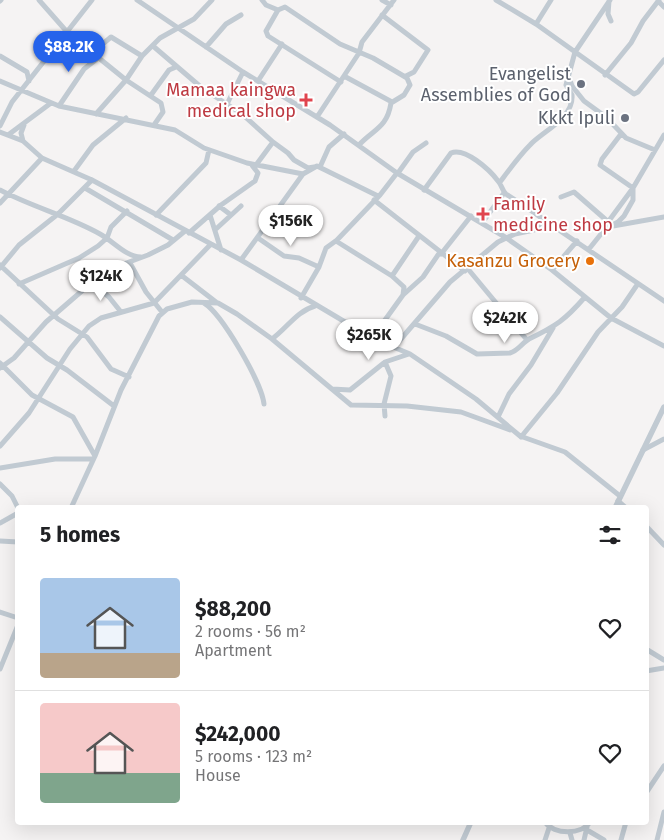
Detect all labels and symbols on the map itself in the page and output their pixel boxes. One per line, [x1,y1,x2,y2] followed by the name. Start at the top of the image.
[28,30,110,73] pin: $88.2K
[421,63,571,106] place label: Evangelist Assemblies of God
[575,78,587,90] marker: Evangelist Assemblies of God
[166,79,296,122] place label: Mamaa kaingwa medical shop
[300,94,312,106] marker: Mamaa kaingwa medical shop
[538,107,615,129] place label: Kkkt Ipuli
[619,112,631,124] marker: Kkkt Ipuli
[493,193,613,236] place label: Family medicine shop
[256,204,326,247] pin: $156K
[477,208,489,220] marker: Family medicine shop
[446,250,580,272] place label: Kasanzu Grocery
[584,255,596,267] marker: Kasanzu Grocery
[66,260,136,302] pin: $124K
[470,302,540,344] pin: $242K
[334,318,404,361] pin: $265K

